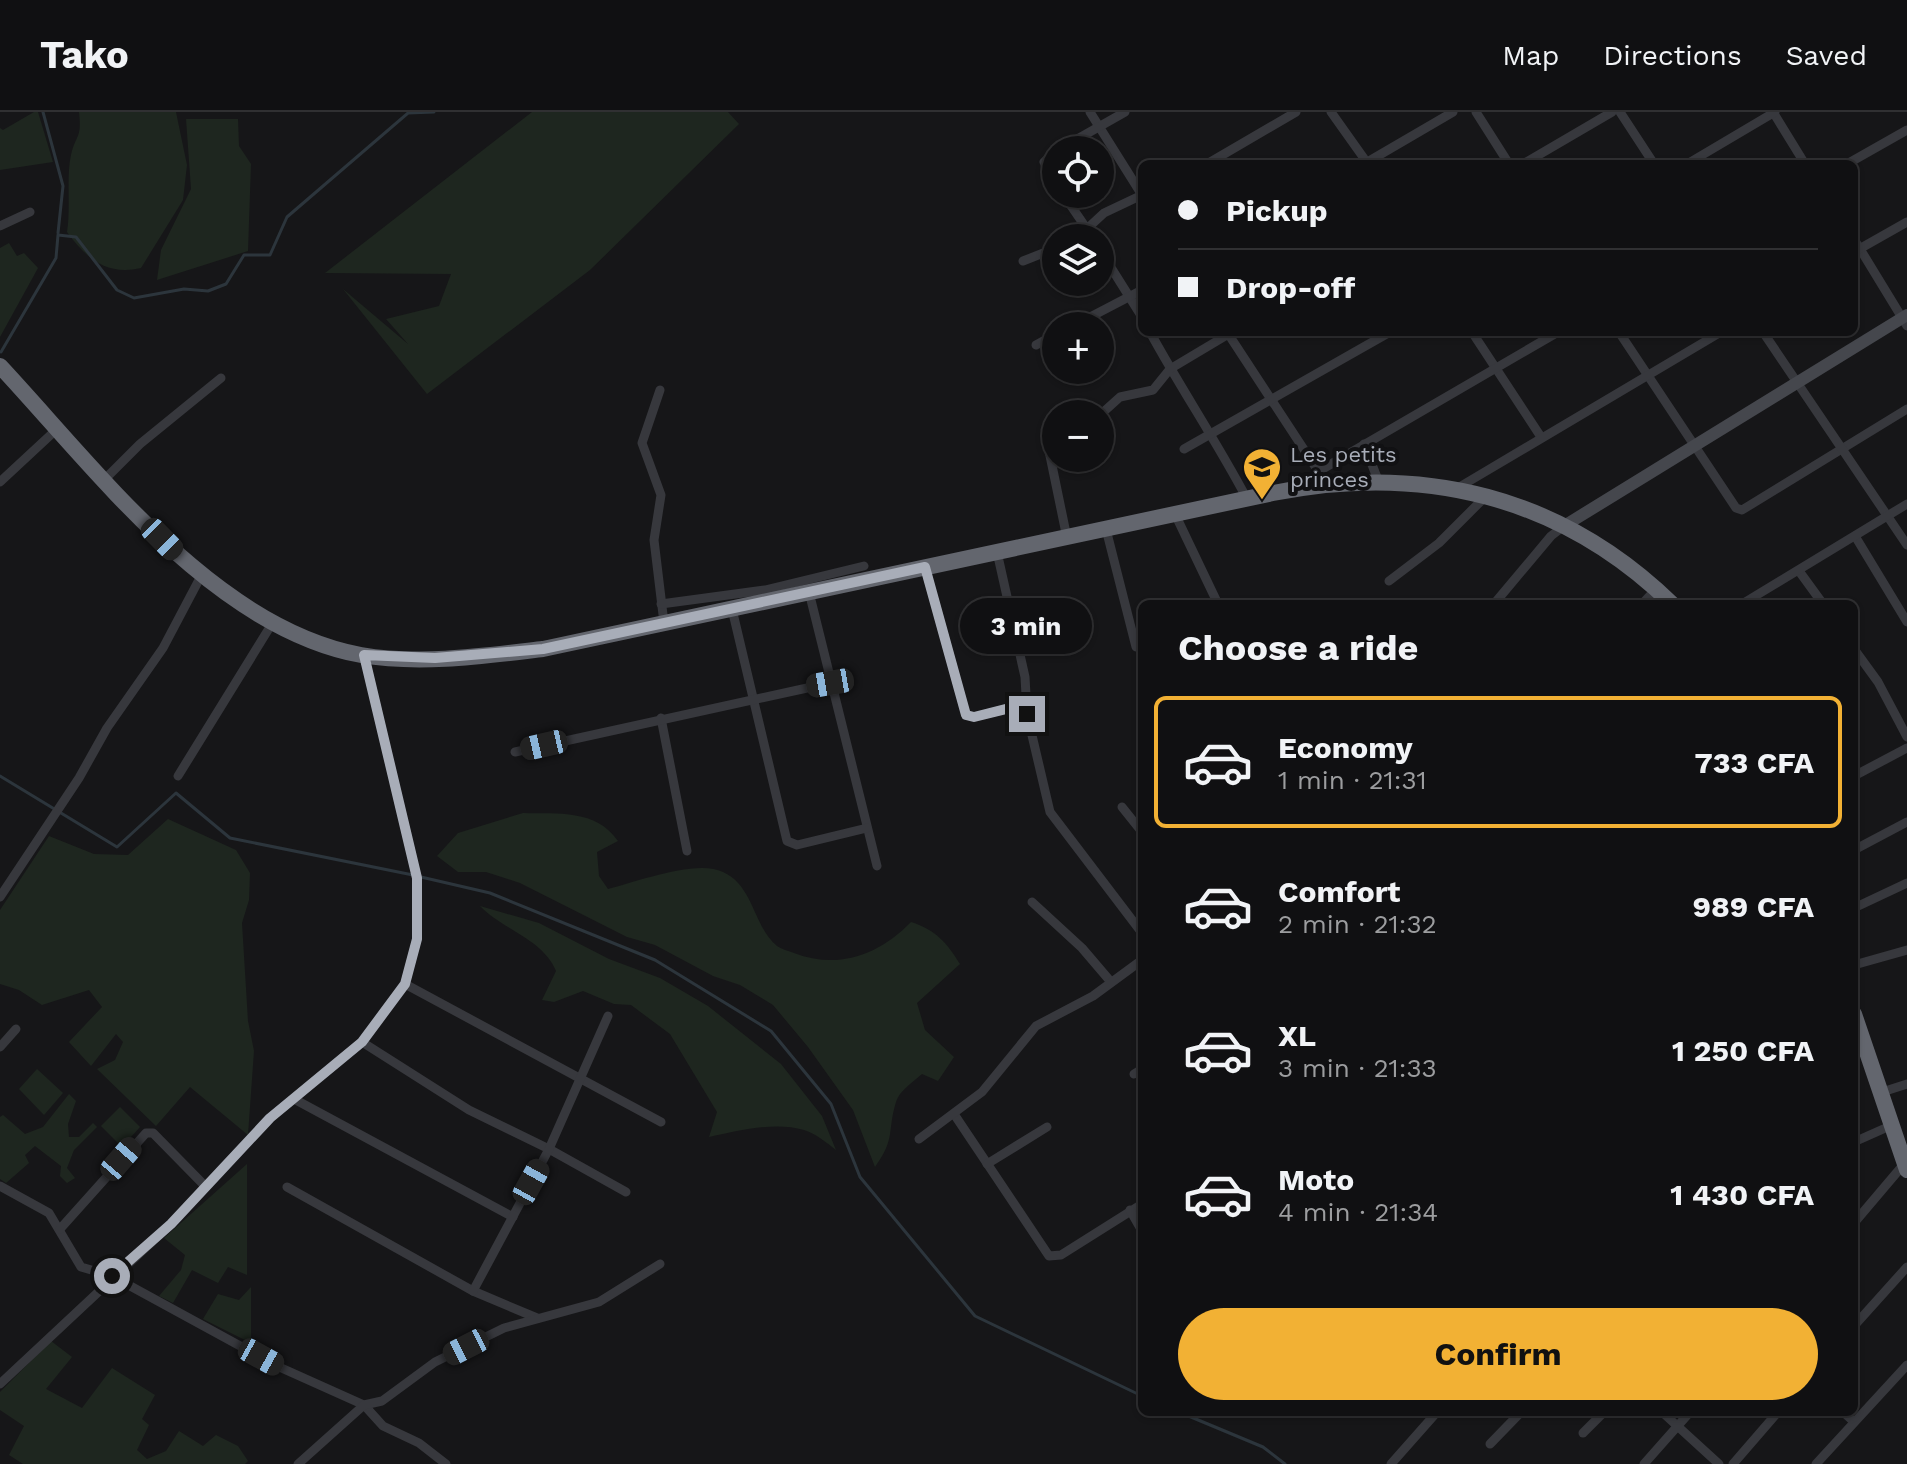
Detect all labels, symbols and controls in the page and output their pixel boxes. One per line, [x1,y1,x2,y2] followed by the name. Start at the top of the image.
[40,33,129,77] text: Tako
[1502,39,1559,72] text: Map
[1603,39,1742,72] text: Directions
[1786,39,1867,72] text: Saved
[1042,136,1114,472] map controls
[1042,136,1114,208] button: locate
[1226,193,1328,228] text: Pickup
[1042,224,1114,296] button: layers
[1226,270,1355,305] text: Drop-off
[1042,312,1114,384] button: +
[1042,400,1114,472] button: −
[1290,442,1397,492] place label: Les petits princes
[1241,446,1283,501] school or university icon: Les petits princes
[137,514,187,564] car
[961,598,1093,654] callout: 3 min
[990,611,1062,641] text: 3 min
[1178,627,1418,669] text: Choose a ride
[804,667,856,699] car
[1009,696,1045,732] route end
[1182,726,1254,798] icon: car
[518,728,570,762] car
[1278,730,1413,765] text: Economy
[1694,745,1814,780] text: 733 CFA
[1278,765,1427,795] text: 1 min · 21:31
[1182,870,1254,942] icon: car
[1278,874,1400,909] text: Comfort
[1692,889,1814,924] text: 989 CFA
[1278,909,1437,939] text: 2 min · 21:32
[1182,1014,1254,1086] icon: car
[1278,1018,1316,1053] text: XL
[1672,1033,1814,1068] text: 1 250 CFA
[1278,1053,1437,1083] text: 3 min · 21:33
[96,1133,146,1185] car
[509,1155,553,1209] car
[1182,1158,1254,1230] icon: car
[1278,1162,1354,1197] text: Moto
[1670,1177,1814,1212] text: 1 430 CFA
[1278,1197,1438,1227] text: 4 min · 21:34
[94,1258,130,1294] route start
[1178,1308,1818,1400] button: Confirm
[439,1325,493,1369] car
[234,1335,288,1379] car

